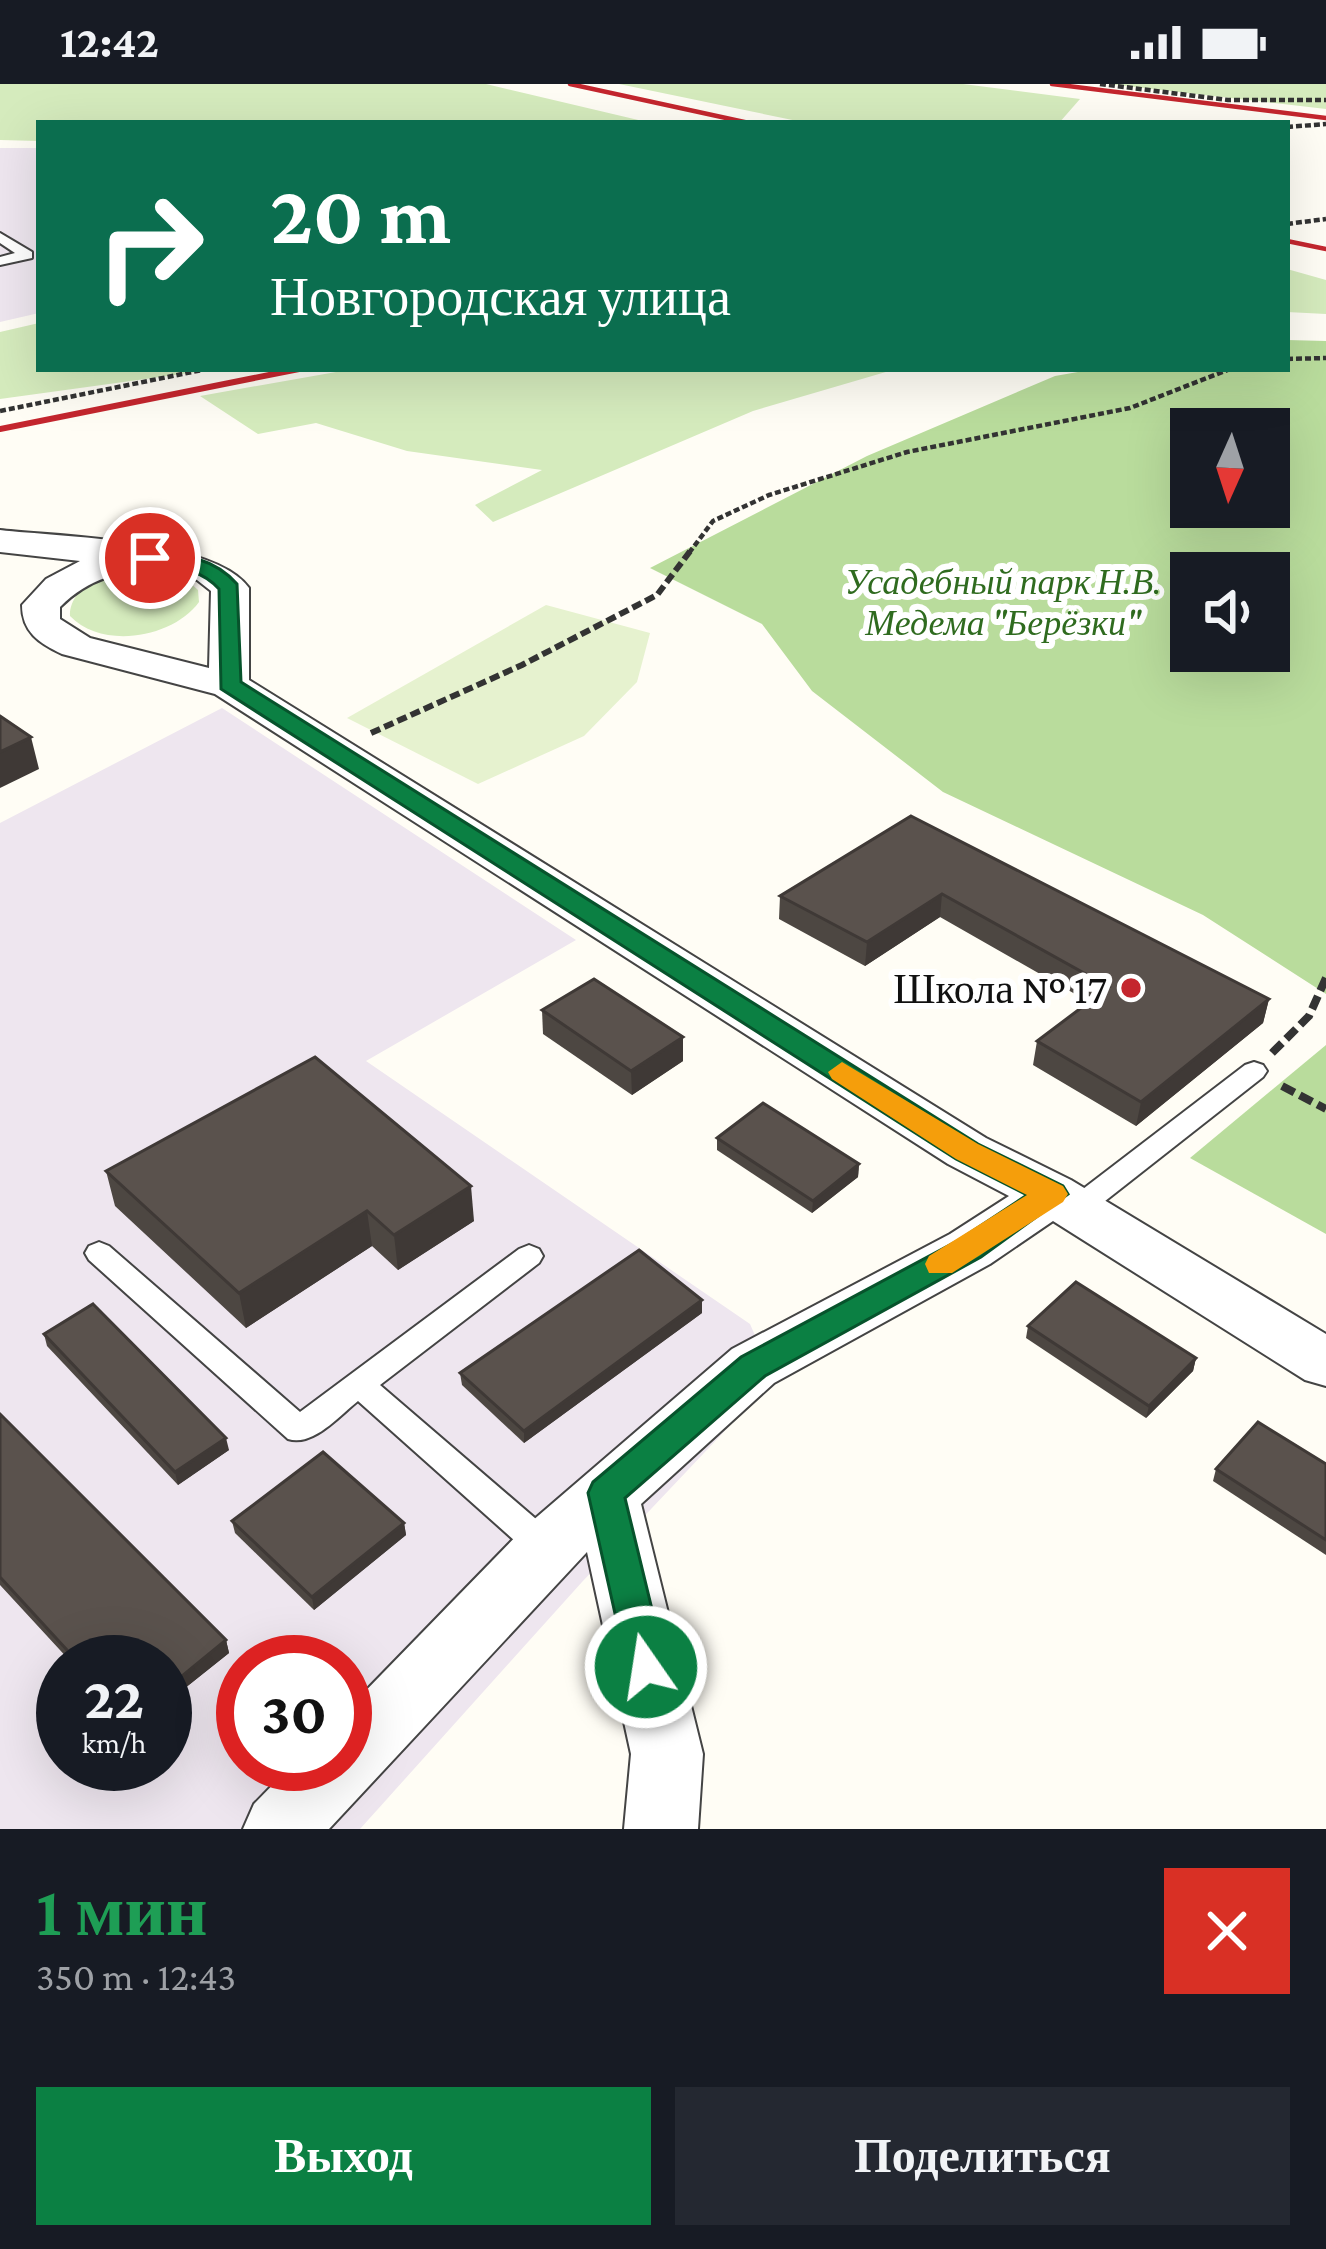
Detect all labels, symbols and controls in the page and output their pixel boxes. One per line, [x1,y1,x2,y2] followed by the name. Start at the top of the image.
[60,17,159,67] text: 12:42
[72,168,228,324] icon: right
[270,168,451,261] text: 20 m
[270,267,731,327] text: Новгородская улица
[1170,408,1290,528] north arrow
[1170,408,1290,672] map controls
[99,507,201,609] pin
[117,525,183,591] icon: arrive
[1170,552,1290,672] button: sound
[845,562,1161,643] park label: Усадебный парк Н.В. Медема "Берёзки"
[893,965,1107,1012] place label: Школа № 17
[1118,975,1144,1001] marker: Школа № 17
[583,1604,709,1730] position arrow
[216,1635,372,1791] speed limit sign: 30
[84,1664,144,1731] text: 22
[82,1726,146,1759] text: km/h
[1164,1868,1290,1994] button: close
[36,1870,207,1950] text: 1 мин
[36,1955,236,1998] text: 350 m · 12:43
[36,2087,651,2225] button: Выход
[675,2087,1290,2225] button: Поделиться

